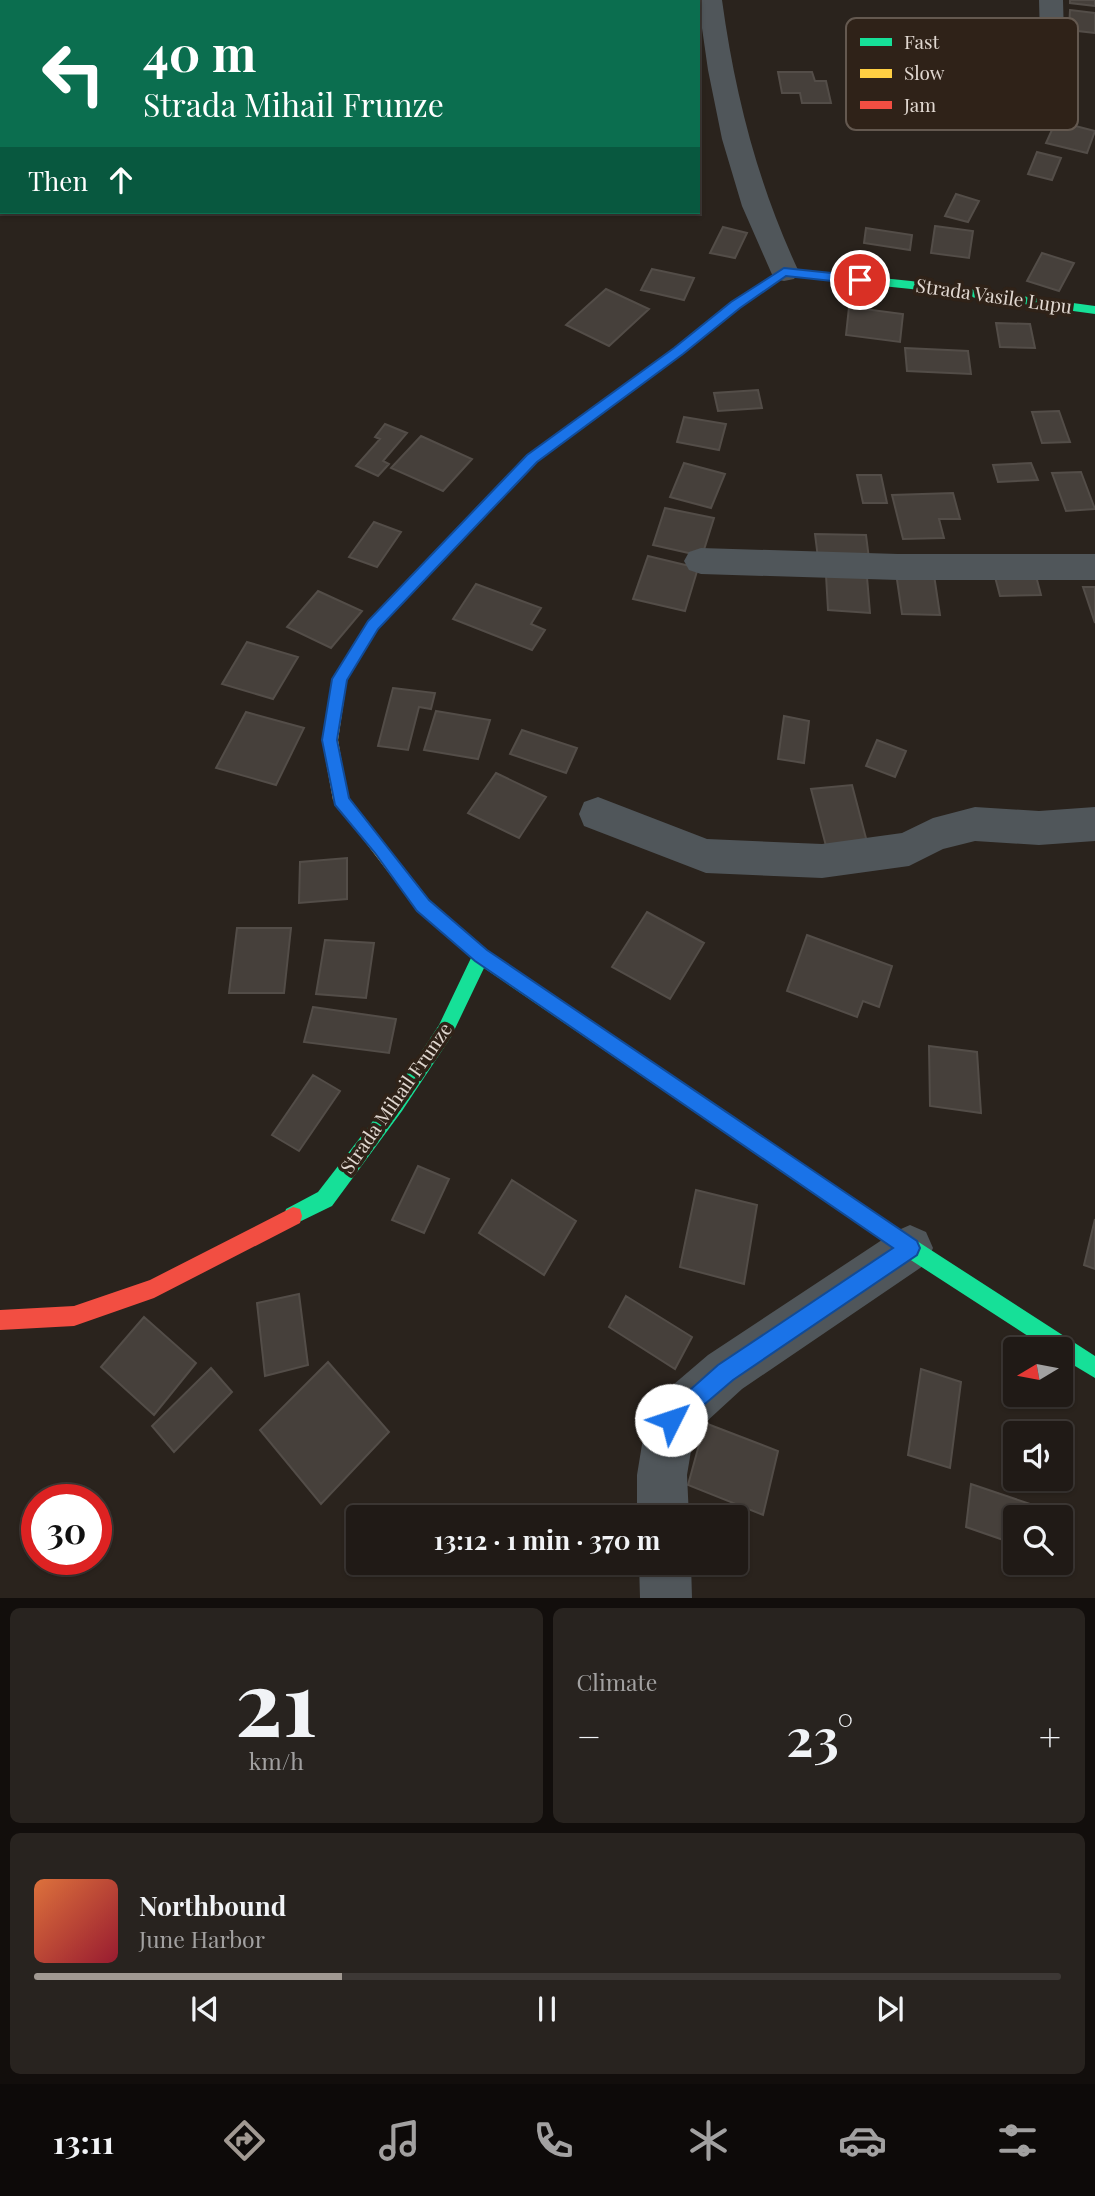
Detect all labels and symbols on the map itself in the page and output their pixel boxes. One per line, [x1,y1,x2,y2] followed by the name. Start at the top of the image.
[846,18,1078,130] legend
[904,28,940,54] text: Fast
[904,59,945,85] text: Slow
[903,91,936,117] text: Jam
[830,250,890,310] pin
[914,271,1074,319] street label: Strada Vasile Lupu
[333,1017,457,1178] street label: Strada Mihail Frunze
[1003,1337,1073,1407] north arrow
[634,1383,708,1457] position arrow
[21,1484,112,1575] speed limit sign: 30

